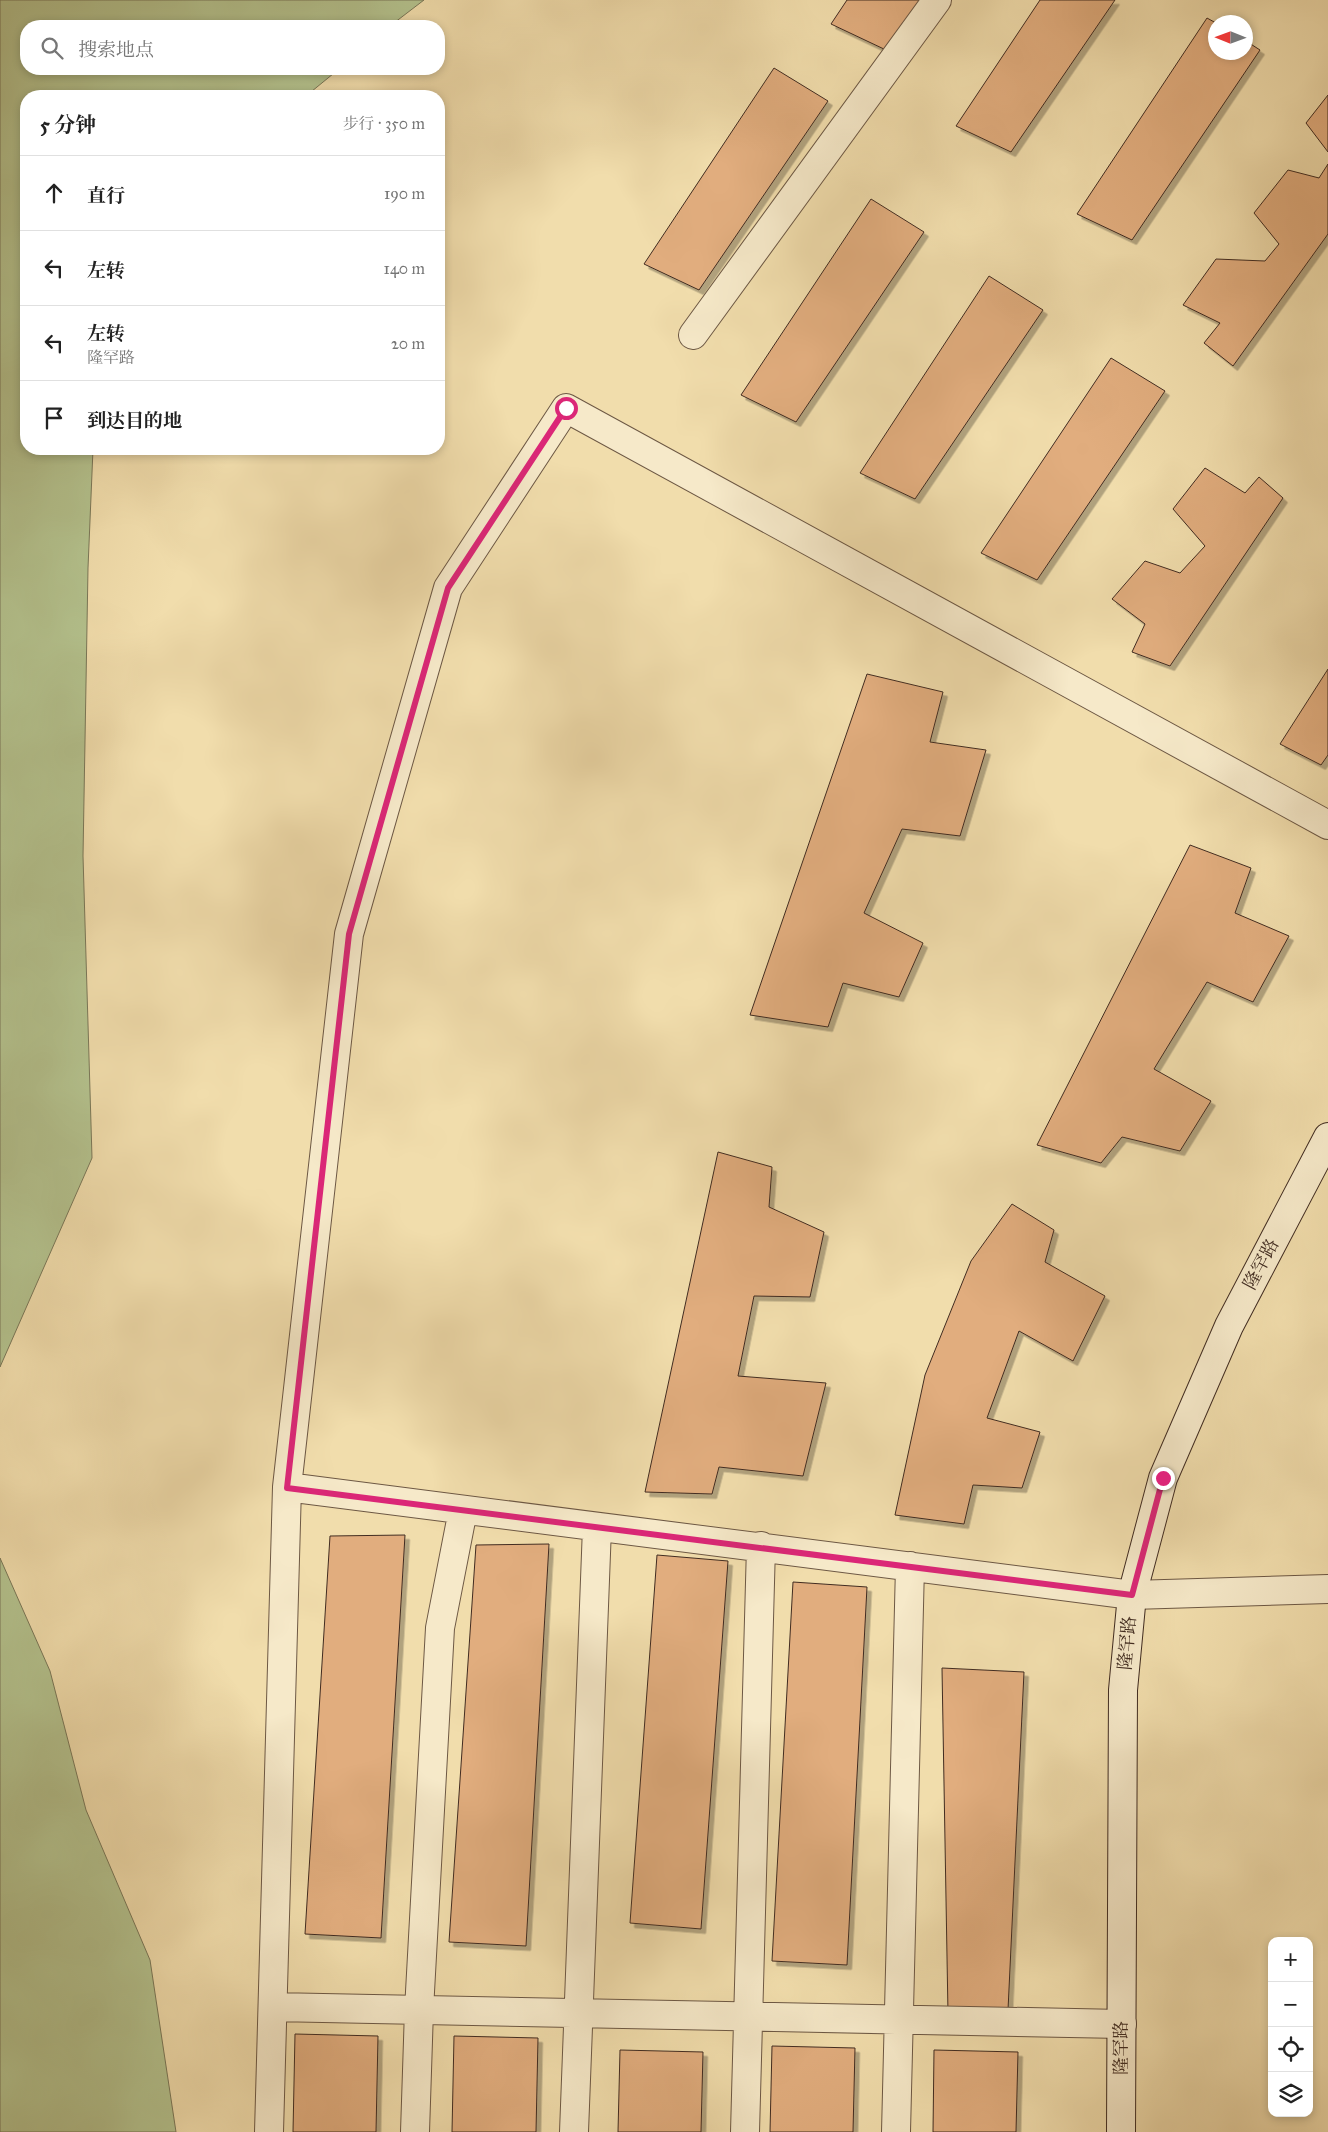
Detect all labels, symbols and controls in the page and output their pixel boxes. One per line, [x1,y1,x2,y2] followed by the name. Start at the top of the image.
[1208,15,1253,60] north arrow
[20,20,445,75] search box
[38,34,66,62] icon: search
[78,38,154,61] text: 搜索地点
[40,112,96,138] text: 5 分钟
[343,114,425,133] text: 步行 · 350 m
[40,179,68,207] icon: ahead
[87,184,125,207] text: 直行
[384,184,425,203] text: 190 m
[40,254,68,282] icon: left
[87,259,125,282] text: 左转
[384,259,425,278] text: 140 m
[87,322,125,345] text: 左转
[40,329,68,357] icon: left
[391,334,425,353] text: 20 m
[87,348,135,367] text: 隆罕路
[555,397,578,420] route start
[40,404,68,432] icon: arrive
[87,409,182,432] text: 到达目的地
[1239,1235,1283,1293] street label: 隆罕路
[1152,1467,1175,1490] route end
[1114,1615,1140,1671] street label: 隆罕路
[1268,1937,1313,2117] map controls
[1268,1937,1313,1982] button: +
[1268,1982,1313,2027] button: −
[1110,2021,1132,2075] street label: 隆罕路
[1268,2027,1313,2072] button: locate
[1268,2072,1313,2117] button: layers

